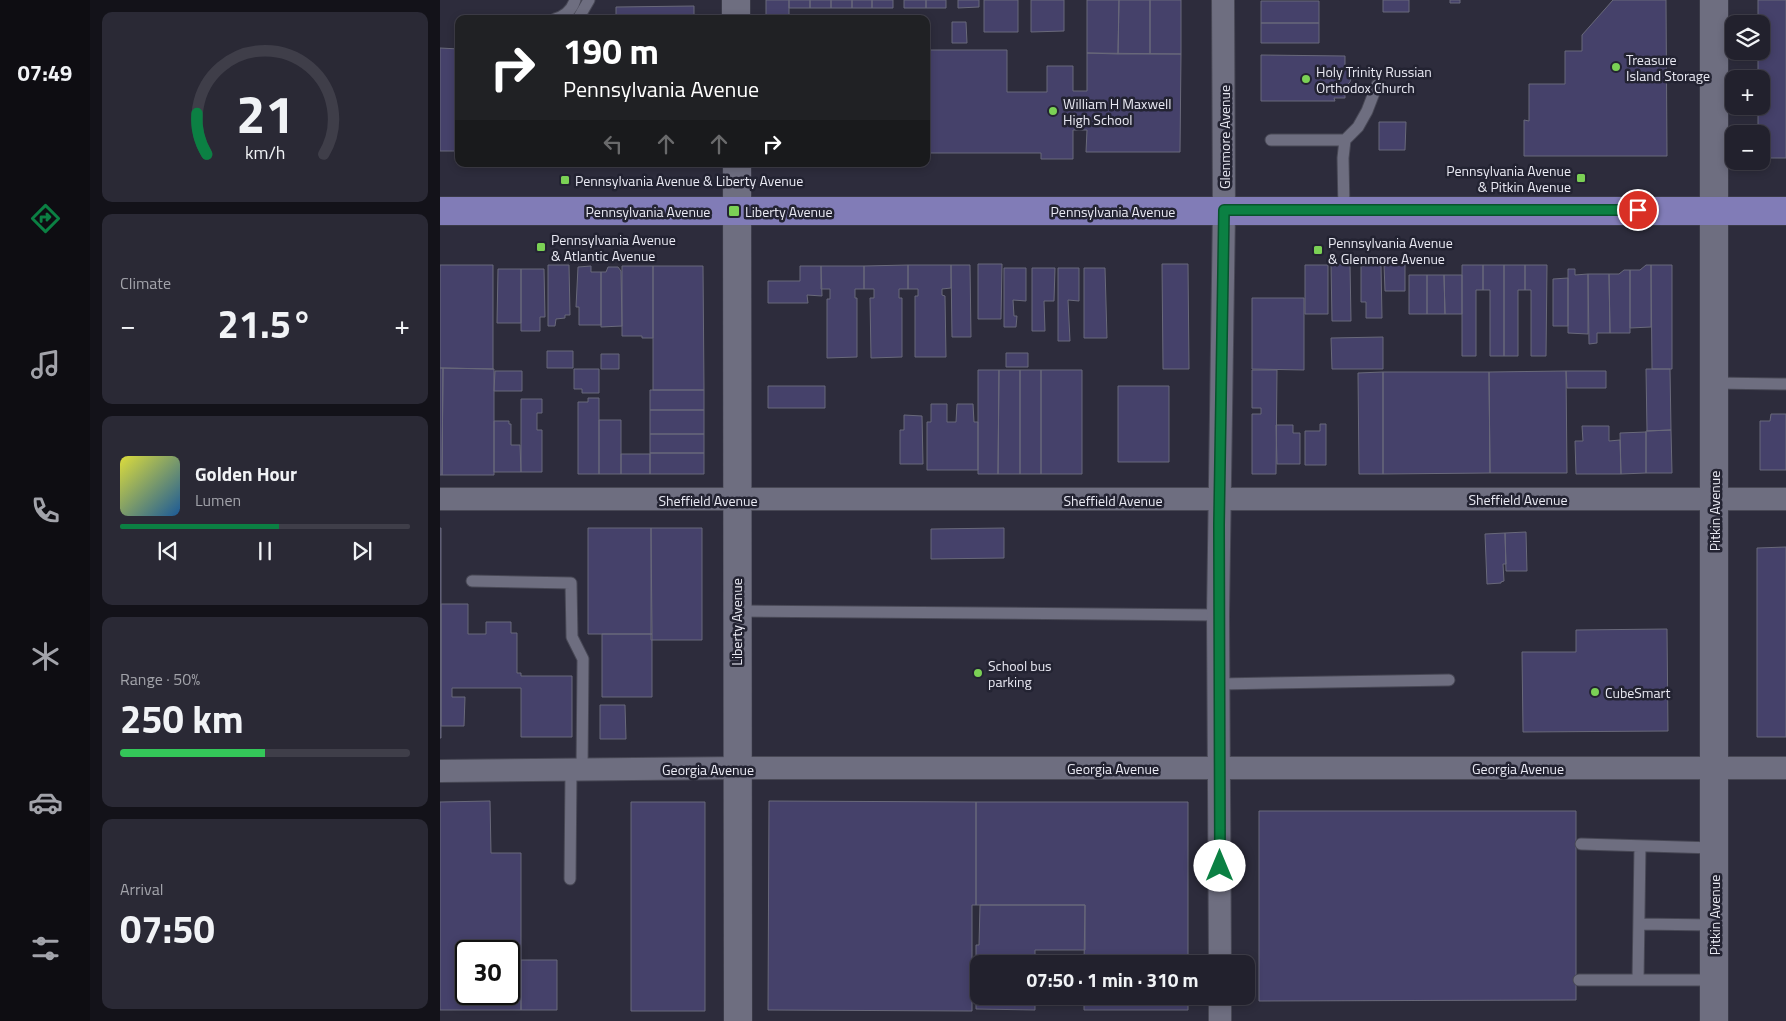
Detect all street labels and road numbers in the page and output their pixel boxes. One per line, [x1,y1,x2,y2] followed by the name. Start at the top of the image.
[1214,85,1235,189] street label: Glenmore Avenue
[586,201,710,222] street label: Pennsylvania Avenue
[1051,201,1175,222] street label: Pennsylvania Avenue
[1704,471,1725,551] street label: Pitkin Avenue
[1468,489,1568,510] street label: Sheffield Avenue
[658,490,758,511] street label: Sheffield Avenue
[1063,490,1163,511] street label: Sheffield Avenue
[726,578,747,666] street label: Liberty Avenue
[1067,758,1159,779] street label: Georgia Avenue
[1472,758,1564,779] street label: Georgia Avenue
[662,759,754,780] street label: Georgia Avenue
[1704,875,1725,955] street label: Pitkin Avenue

